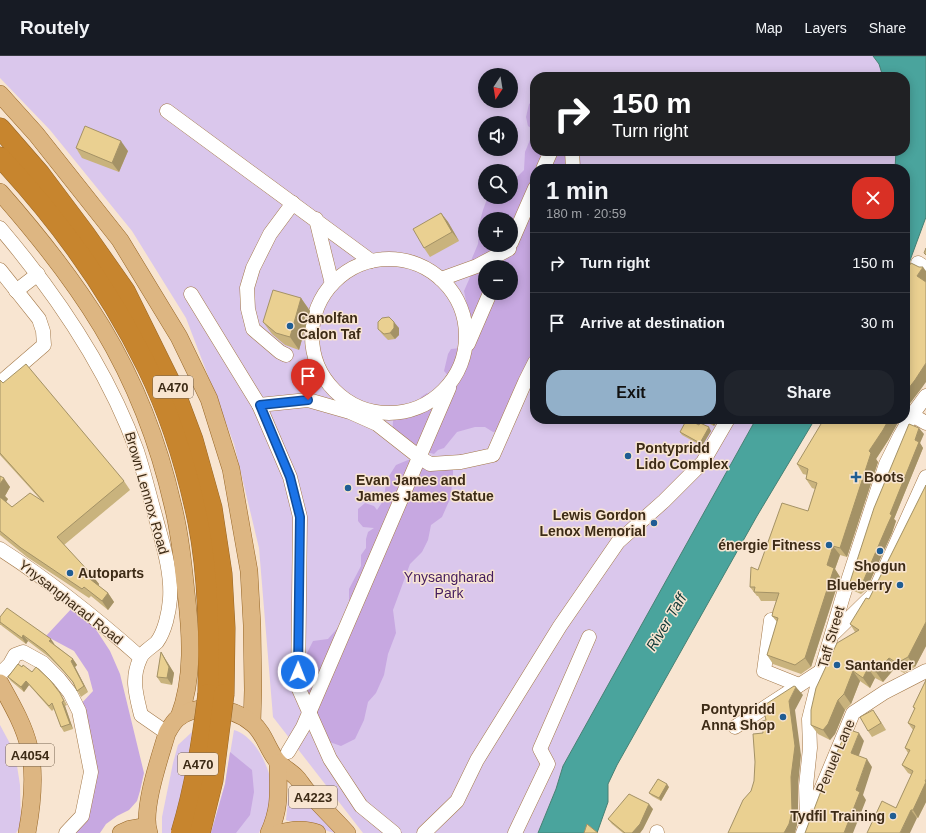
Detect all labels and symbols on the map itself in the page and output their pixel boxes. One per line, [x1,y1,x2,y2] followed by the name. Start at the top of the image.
[478,68,518,108] north arrow
[298,310,361,342] place label: Canolfan Calon Taf
[285,321,295,331] marker: Canolfan Calon Taf
[291,359,325,400] pin
[153,376,193,398] road number: A470
[122,430,172,556] street label: Brown Lennox Road
[636,440,729,472] place label: Pontypridd Lido Complex
[623,451,633,461] marker: Pontypridd Lido Complex
[864,469,904,485] place label: Boots
[356,472,494,504] place label: Evan James and James James Statue
[851,472,861,482] marker: Boots
[343,483,353,493] marker: Evan James and James James Statue
[539,507,646,539] place label: Lewis Gordon Lenox Memorial
[649,518,659,528] marker: Lewis Gordon Lenox Memorial
[718,537,821,553] place label: énergie Fitness
[824,540,834,550] marker: énergie Fitness
[875,546,885,556] marker: Shogun
[16,556,126,648] street label: Ynysangharad Road
[854,558,906,574] place label: Shogun
[78,565,144,581] place label: Autoparts
[65,568,75,578] marker: Autoparts
[404,569,494,601] park label: Ynysangharad Park
[827,577,892,593] place label: Blueberry
[895,580,905,590] marker: Blueberry
[642,589,691,654] water label: River Taff
[815,604,847,670] street label: Taff Street
[277,651,319,693] position arrow
[845,657,914,673] place label: Santander
[832,660,842,670] marker: Santander
[701,701,775,733] place label: Pontypridd Anna Shop
[778,712,788,722] marker: Pontypridd Anna Shop
[812,716,858,795] street label: Penuel Lane
[6,744,54,766] road number: A4054
[178,753,218,775] road number: A470
[289,786,337,808] road number: A4223
[790,808,885,824] place label: Tydfil Training
[888,811,898,821] marker: Tydfil Training

